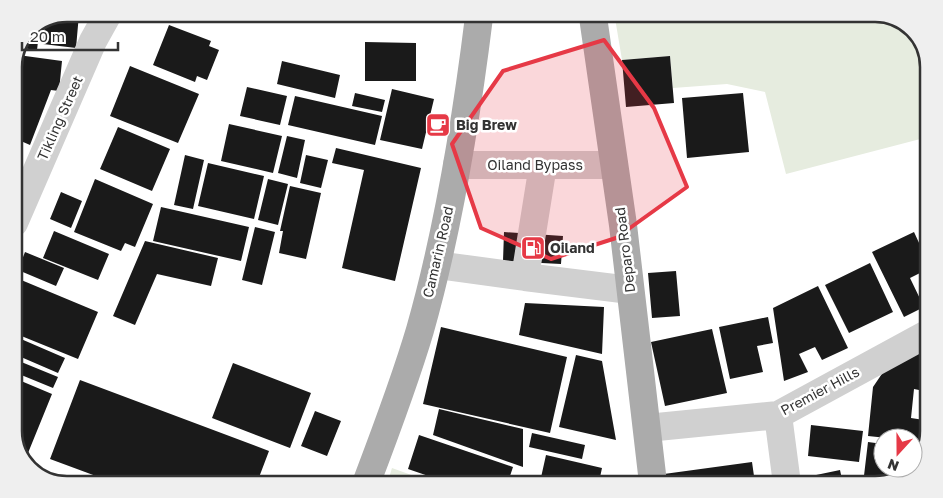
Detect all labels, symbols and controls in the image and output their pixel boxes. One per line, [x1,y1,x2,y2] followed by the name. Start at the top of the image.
[22,20,119,52] scale bar
[30,27,65,45] text: 20 m
[33,73,86,163] street label: Tikling Street
[425,112,451,138] cafe icon: Big Brew
[456,116,517,133] place label: Big Brew
[487,156,583,173] street label: Oiland Bypass
[419,204,456,299] street label: Camarin Road
[611,206,638,294] street label: Deparo Road
[520,235,546,261] fuel station icon: Oiland
[550,239,595,256] place label: Oiland
[778,363,862,418] street label: Premier Hills
[873,428,923,478] north arrow
[885,456,901,475] text: N

